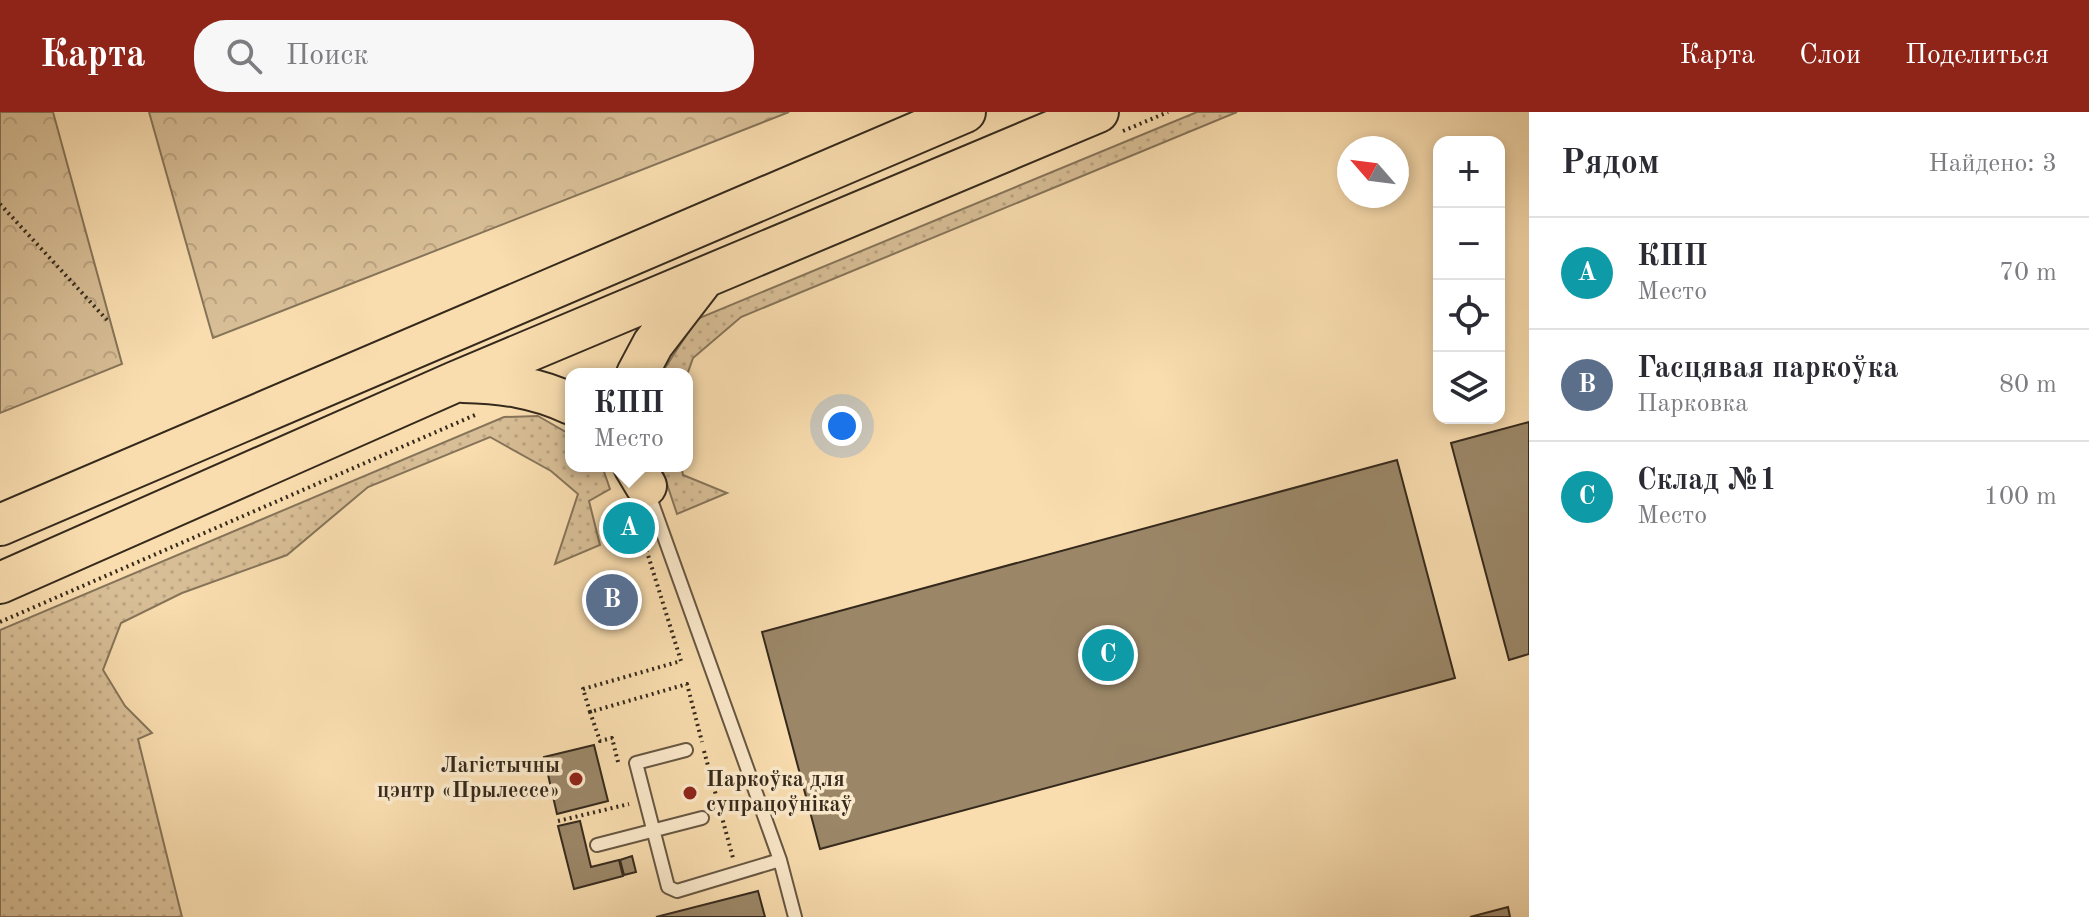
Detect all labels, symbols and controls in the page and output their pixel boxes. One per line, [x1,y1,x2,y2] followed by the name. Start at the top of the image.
[194,20,754,92] search box
[222,34,266,78] icon: search
[40,37,146,75] text: Карта
[286,41,368,71] text: Поиск
[1679,42,1755,70] text: Карта
[1799,42,1861,70] text: Слои
[1905,42,2049,70] text: Поделиться
[1337,136,1409,208] north arrow
[1433,136,1505,424] map controls
[1433,136,1505,208] button: +
[1561,147,1660,181] text: Рядом
[1928,151,2057,177] text: Найдено: 3
[1433,208,1505,280] button: −
[1637,242,1708,272] text: КПП
[1577,260,1597,286] text: A
[1999,260,2057,286] text: 70 m
[1637,279,1707,305] text: Место
[1433,280,1505,352] button: locate
[1433,352,1505,424] button: layers
[1637,354,1898,384] text: Гасцявая паркоўка
[565,368,693,472] popup
[1578,372,1596,398] text: B
[1999,372,2057,398] text: 80 m
[594,389,664,419] text: КПП
[1637,391,1748,417] text: Парковка
[822,406,862,446] your location
[594,426,664,452] text: Место
[1637,466,1777,496] text: Склад №1
[1578,484,1596,510] text: C
[1984,484,2057,510] text: 100 m
[603,498,655,558] pin: A
[1637,503,1707,529] text: Место
[586,570,638,630] pin: B
[1082,625,1134,685] pin: C
[377,755,560,802] place label: Лагістычны цэнтр «Прылессе»
[706,769,852,816] place label: Паркоўка для супрацоўнікаў
[567,770,585,788] marker: Лагістычны цэнтр «Прылессе»
[681,784,699,802] marker: Паркоўка для супрацоўнікаў

